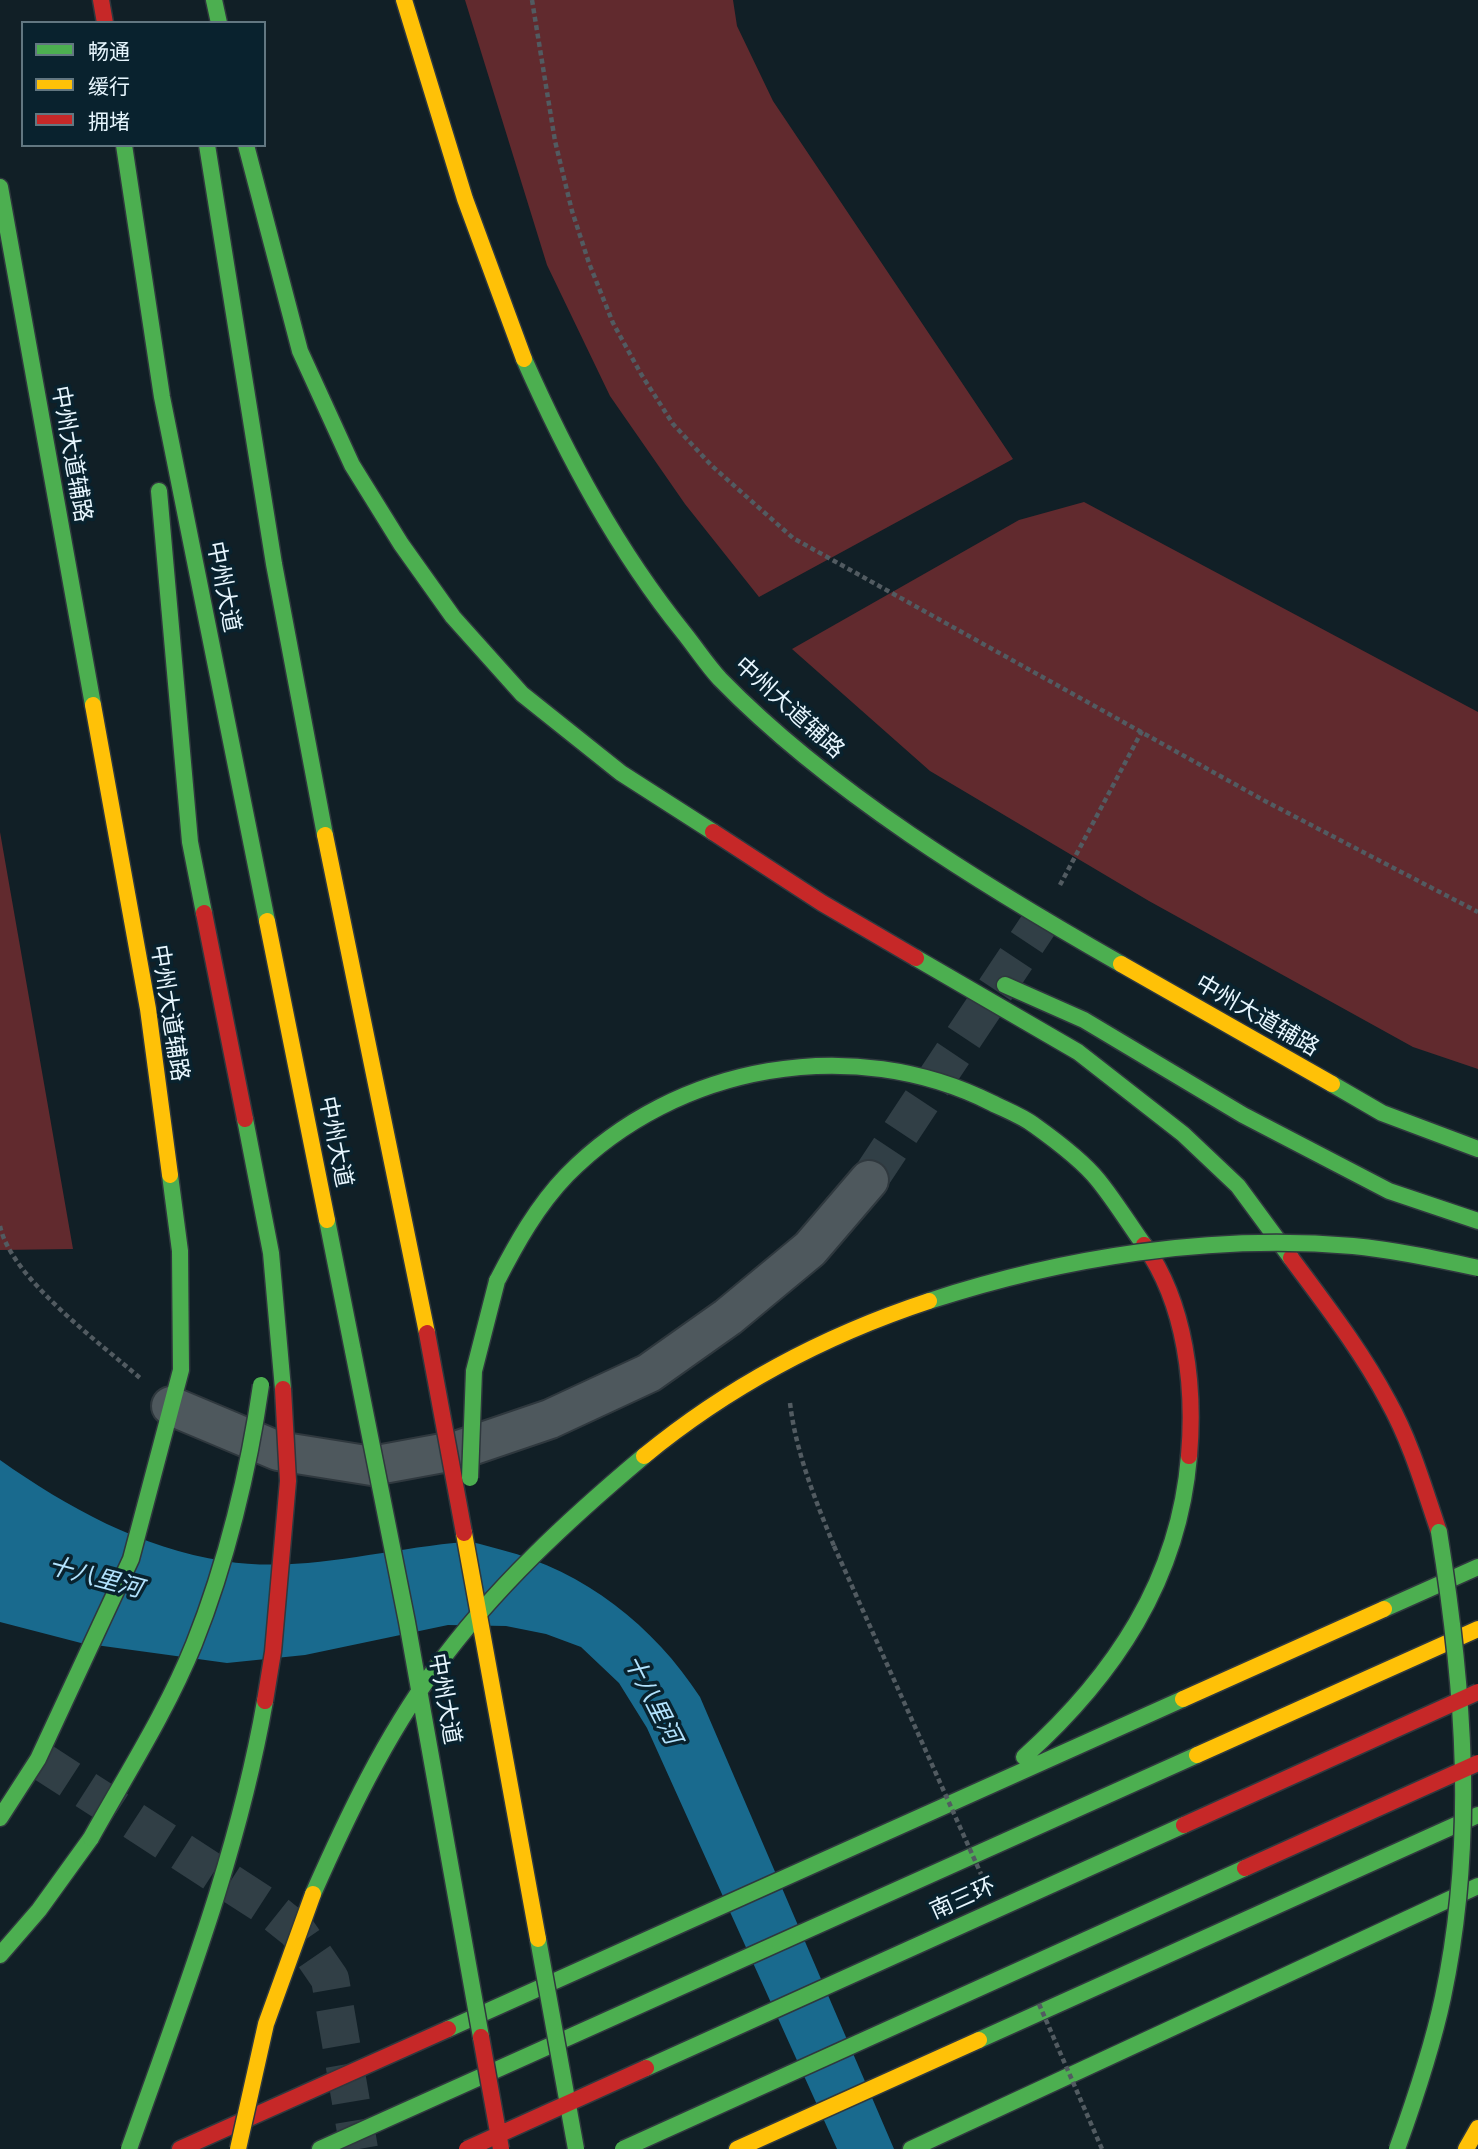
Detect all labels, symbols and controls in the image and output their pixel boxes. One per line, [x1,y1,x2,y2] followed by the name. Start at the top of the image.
[21,21,266,147] legend
[88,38,130,65] text: 畅通
[88,73,130,100] text: 缓行
[88,108,130,135] text: 拥堵
[45,384,97,524] street label: 中州大道辅路
[201,539,245,635] street label: 中州大道
[728,652,850,764] street label: 中州大道辅路
[145,943,193,1083] street label: 中州大道辅路
[1190,970,1324,1062] street label: 中州大道辅路
[313,1094,357,1190] street label: 中州大道
[45,1552,145,1604] water label: 十八里河
[422,1651,466,1747] street label: 中州大道
[617,1651,687,1749] water label: 十八里河
[926,1872,1000,1926] street label: 南三环

